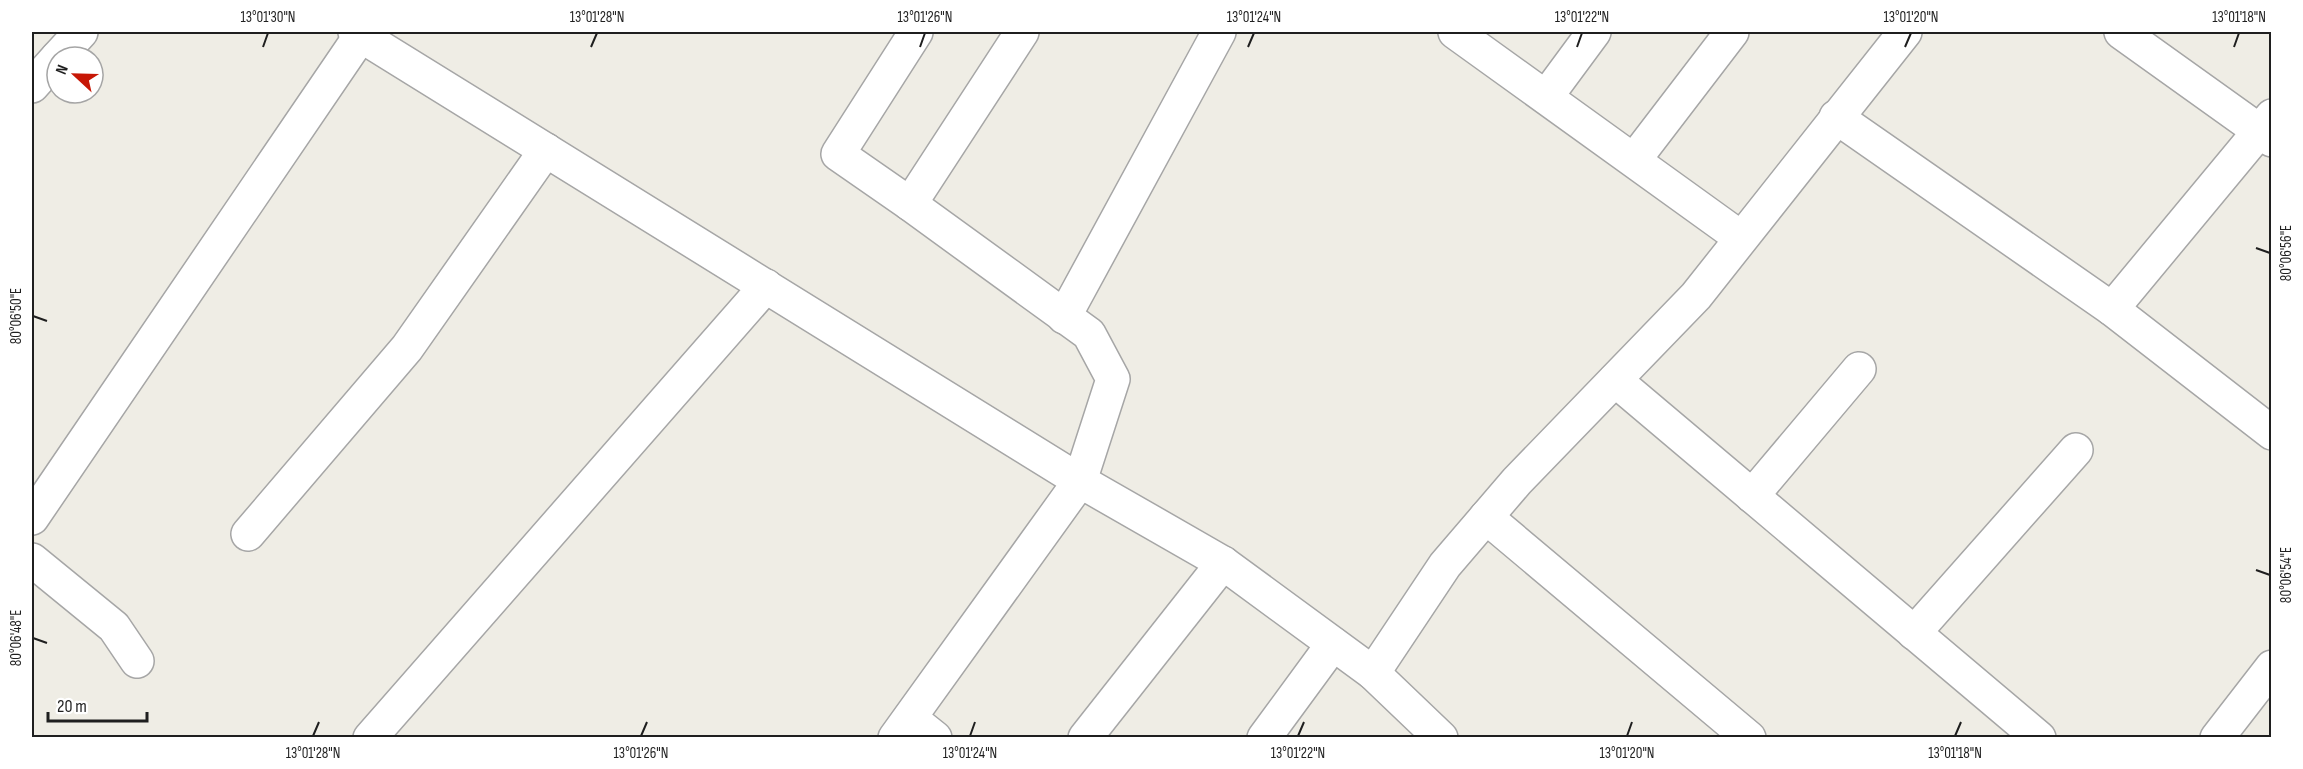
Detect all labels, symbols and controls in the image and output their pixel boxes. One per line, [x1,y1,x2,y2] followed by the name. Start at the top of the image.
[241,8,296,27] text: 13°01'30"N
[570,8,624,27] text: 13°01'28"N
[898,8,952,27] text: 13°01'26"N
[1227,8,1281,27] text: 13°01'24"N
[1555,8,1609,27] text: 13°01'22"N
[1884,8,1938,27] text: 13°01'20"N
[2212,8,2266,27] text: 13°01'18"N
[45,45,105,105] north arrow
[52,62,73,77] text: N
[2277,225,2296,281] text: 80°06'56"E
[7,288,26,344] text: 80°06'50"E
[2277,547,2296,603] text: 80°06'54"E
[7,610,26,666] text: 80°06'48"E
[48,685,147,723] scale bar
[57,696,87,717] text: 20 m
[286,744,340,763] text: 13°01'28"N
[614,744,668,763] text: 13°01'26"N
[943,744,997,763] text: 13°01'24"N
[1271,744,1325,763] text: 13°01'22"N
[1600,744,1654,763] text: 13°01'20"N
[1928,744,1982,763] text: 13°01'18"N

